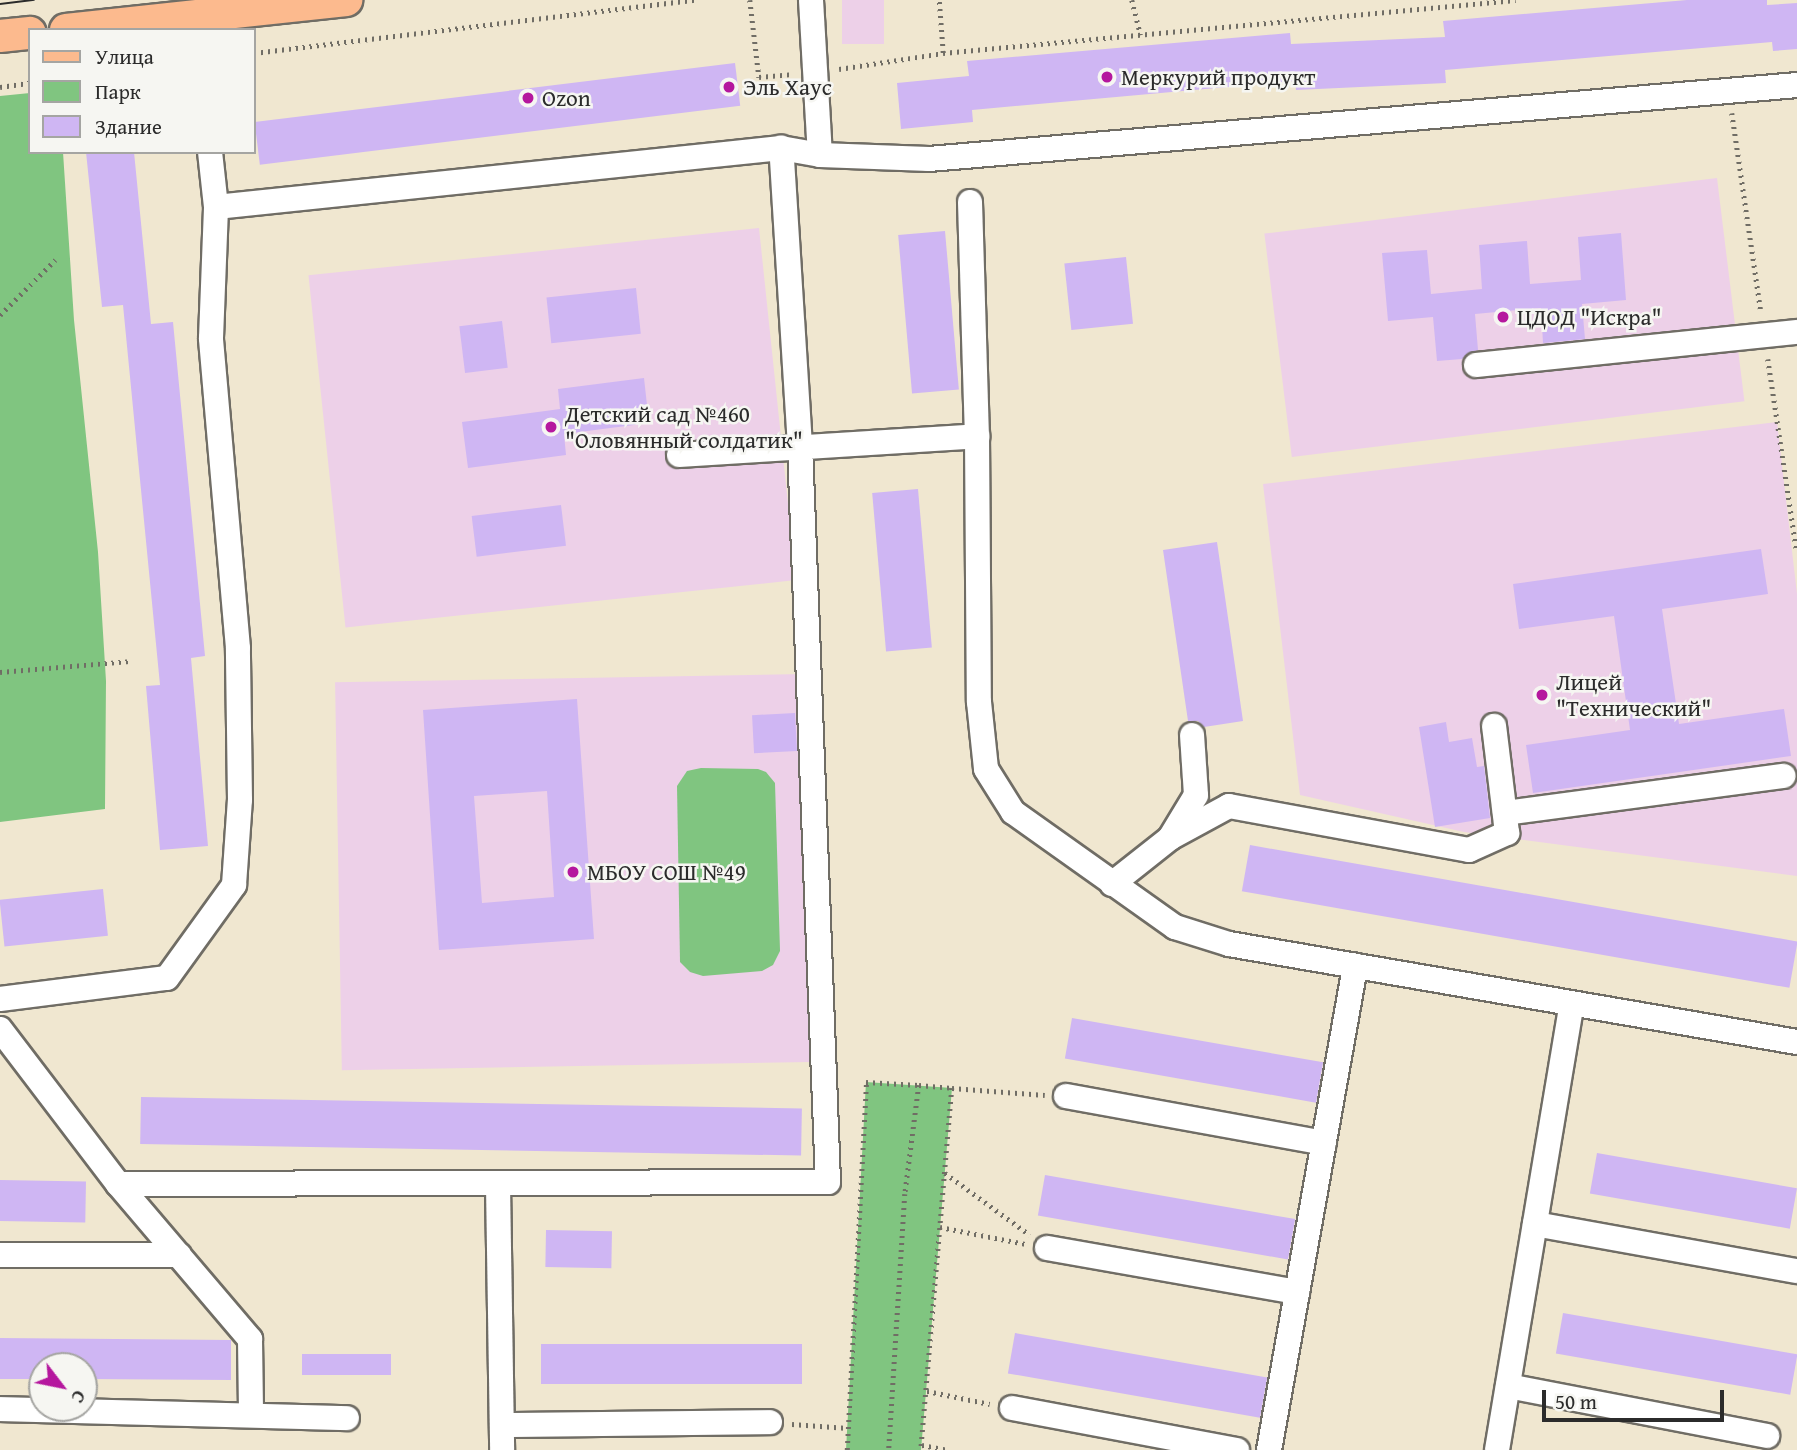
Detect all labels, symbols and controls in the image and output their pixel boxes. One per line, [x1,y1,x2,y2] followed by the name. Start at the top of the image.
[28,28,256,154] legend
[95,41,154,72] text: Улица
[1121,63,1315,91] place label: Меркурий продукт
[1099,69,1115,85] marker: Меркурий продукт
[743,73,832,101] place label: Эль Хаус
[95,76,141,107] text: Парк
[721,79,737,95] marker: Эль Хаус
[542,84,591,112] place label: Ozon
[520,90,536,106] marker: Ozon
[95,111,162,142] text: Здание
[1517,303,1662,331] place label: ЦДОД "Искра"
[1495,309,1511,325] marker: ЦДОД "Искра"
[565,400,803,454] place label: Детский сад №460 "Оловянный солдатик"
[543,419,559,435] marker: Детский сад №460 "Оловянный солдатик"
[1556,668,1711,722] place label: Лицей "Технический"
[1534,687,1550,703] marker: Лицей "Технический"
[587,858,746,886] place label: МБОУ СОШ №49
[565,864,581,880] marker: МБОУ СОШ №49
[28,1352,98,1422] north arrow
[1545,1376,1727,1420] scale bar
[64,1385,94,1409] text: С
[1555,1386,1597,1417] text: 50 m

